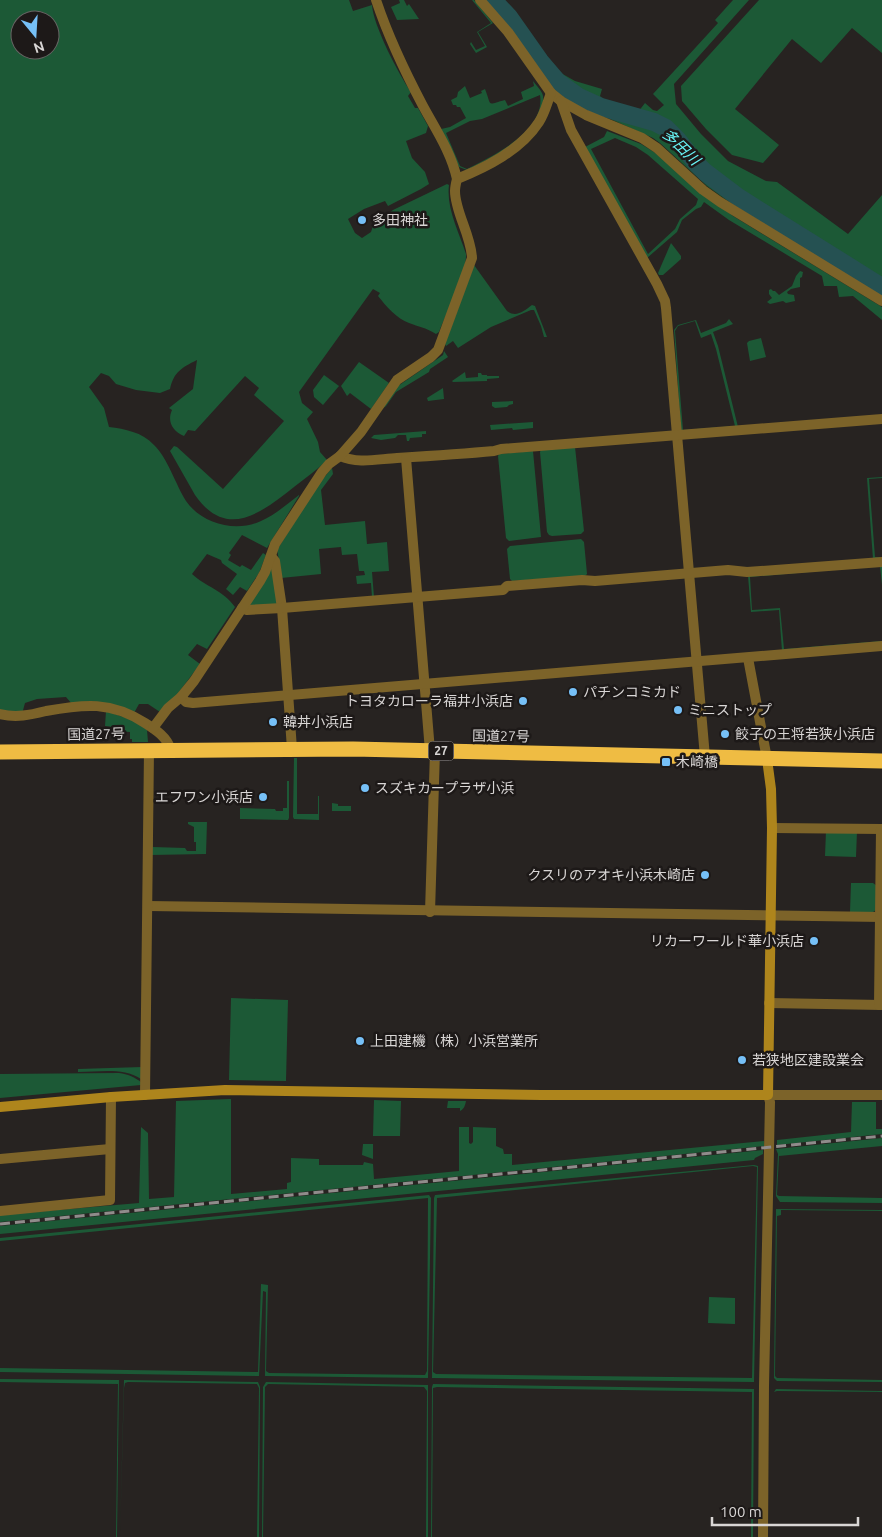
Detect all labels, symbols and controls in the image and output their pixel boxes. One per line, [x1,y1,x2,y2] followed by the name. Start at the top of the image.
[10,10,60,60] north arrow
[32,38,46,57] text: N
[659,125,705,170] water label: 多田川
[372,212,428,228] place label: 多田神社
[356,214,368,226] marker: 多田神社
[583,684,681,700] place label: パチンコミカド
[567,686,579,698] marker: パチンコミカド
[345,693,513,709] place label: トヨタカローラ福井小浜店
[517,695,529,707] marker: トヨタカローラ福井小浜店
[688,702,772,718] place label: ミニストップ
[672,704,684,716] marker: ミニストップ
[283,714,353,730] place label: 韓丼小浜店
[267,716,279,728] marker: 韓丼小浜店
[67,725,125,743] street label: 国道27号
[735,726,875,742] place label: 餃子の王将若狭小浜店
[472,727,530,745] street label: 国道27号
[719,728,731,740] marker: 餃子の王将若狭小浜店
[428,741,454,760] road number: 27
[676,754,718,770] place label: 木崎橋
[660,756,672,768] marker: 木崎橋
[375,780,514,796] place label: スズキカープラザ小浜
[359,782,371,794] marker: スズキカープラザ小浜
[155,789,253,805] place label: エフワン小浜店
[257,791,269,803] marker: エフワン小浜店
[527,867,695,883] place label: クスリのアオキ小浜木崎店
[699,869,711,881] marker: クスリのアオキ小浜木崎店
[650,933,804,949] place label: リカーワールド華小浜店
[808,935,820,947] marker: リカーワールド華小浜店
[370,1033,538,1049] place label: 上田建機（株）小浜営業所
[354,1035,366,1047] marker: 上田建機（株）小浜営業所
[752,1052,864,1068] place label: 若狭地区建設業会
[736,1054,748,1066] marker: 若狭地区建設業会
[712,1494,858,1526] scale bar
[720,1503,762,1520] text: 100 m

